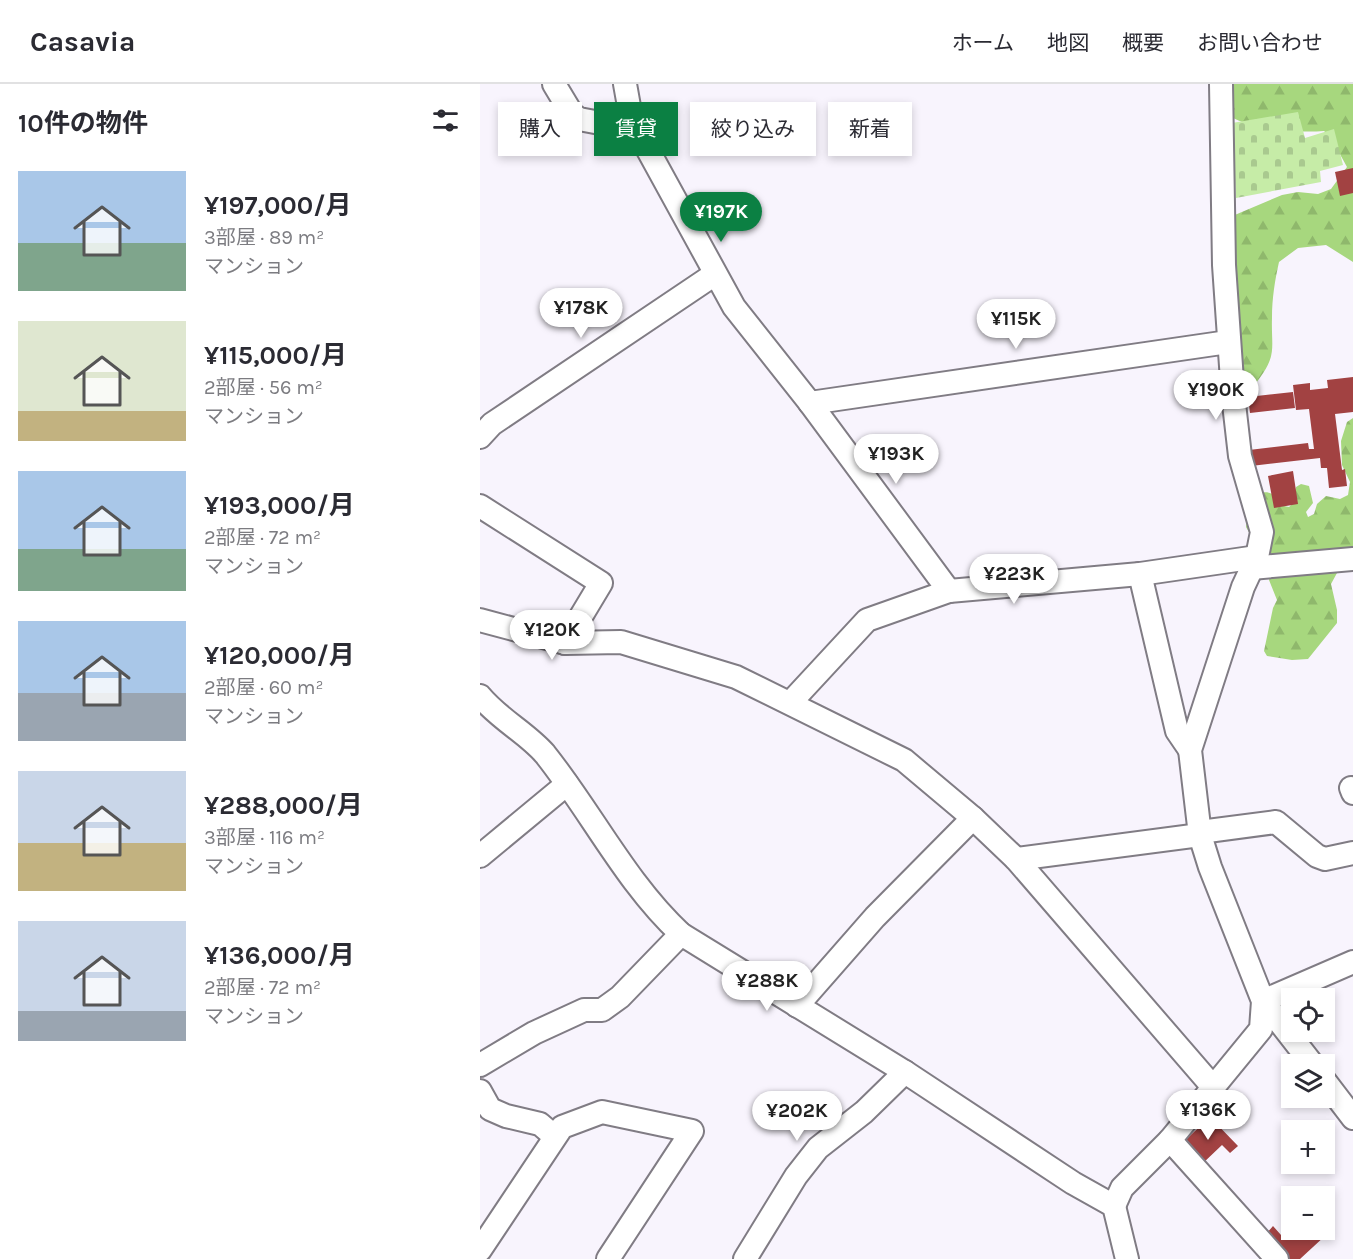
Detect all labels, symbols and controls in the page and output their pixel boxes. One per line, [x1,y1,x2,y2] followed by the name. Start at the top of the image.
[30,25,135,58] text: Casavia
[952,31,1014,55] text: ホーム
[1047,31,1089,55] text: 地図
[1122,31,1164,55] text: 概要
[1197,31,1323,55] text: お問い合わせ
[498,102,582,156] chip: 購入
[594,102,678,156] chip: 賃貸
[690,102,816,156] chip: 絞り込み
[828,102,912,156] chip: 新着
[429,104,462,137] icon: filters
[18,108,148,139] text: 10件の物件
[204,190,352,221] text: ¥197,000/月
[679,192,763,243] pin: ¥197K
[66,195,138,267] icon: home
[694,200,748,223] text: ¥197K
[204,226,324,249] text: 3部屋 · 89 m²
[204,255,304,278] text: マンション
[539,288,623,339] pin: ¥178K
[554,296,608,319] text: ¥178K
[974,299,1058,350] pin: ¥115K
[991,307,1041,330] text: ¥115K
[204,340,347,371] text: ¥115,000/月
[66,345,138,417] icon: home
[1174,370,1258,421] pin: ¥190K
[204,376,323,399] text: 2部屋 · 56 m²
[1188,378,1244,401] text: ¥190K
[204,405,304,428] text: マンション
[854,434,938,485] pin: ¥193K
[868,442,924,465] text: ¥193K
[204,490,355,521] text: ¥193,000/月
[66,495,138,567] icon: home
[204,526,321,549] text: 2部屋 · 72 m²
[972,554,1056,605] pin: ¥223K
[204,555,304,578] text: マンション
[983,562,1045,585] text: ¥223K
[510,610,594,661] pin: ¥120K
[524,618,580,641] text: ¥120K
[204,640,355,671] text: ¥120,000/月
[66,645,138,717] icon: home
[204,676,323,699] text: 2部屋 · 60 m²
[204,705,304,728] text: マンション
[204,790,363,821] text: ¥288,000/月
[66,795,138,867] icon: home
[204,826,325,849] text: 3部屋 · 116 m²
[204,855,304,878] text: マンション
[204,940,355,971] text: ¥136,000/月
[66,945,138,1017] icon: home
[725,961,809,1012] pin: ¥288K
[736,969,798,992] text: ¥288K
[204,976,321,999] text: 2部屋 · 72 m²
[1281,988,1335,1240] map controls
[1281,988,1335,1042] button: locate
[204,1005,304,1028] text: マンション
[1281,1054,1335,1108] button: layers
[1166,1090,1250,1141] pin: ¥136K
[755,1091,839,1142] pin: ¥202K
[1180,1098,1236,1121] text: ¥136K
[766,1099,828,1122] text: ¥202K
[1281,1120,1335,1174] button: +
[1281,1186,1335,1240] button: −

